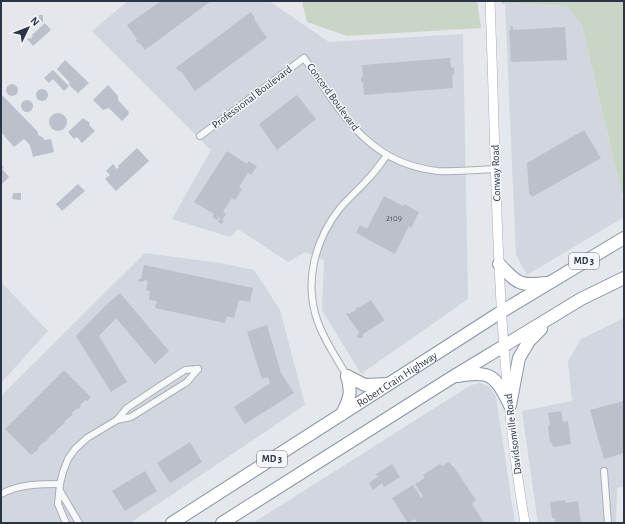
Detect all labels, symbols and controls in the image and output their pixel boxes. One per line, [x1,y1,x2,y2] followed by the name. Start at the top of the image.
[8,8,48,48] north arrow
[28,15,42,28] text: N
[305,61,361,133] street label: Concord Boulevard
[210,63,294,131] street label: Professional Boulevard
[490,144,502,202] street label: Conway Road
[386,214,402,223] house number: 2109
[569,253,599,269] road number: MD 3
[355,349,439,409] street label: Robert Crain Highway
[503,393,523,475] street label: Davidsonville Road
[257,451,287,467] road number: MD 3

